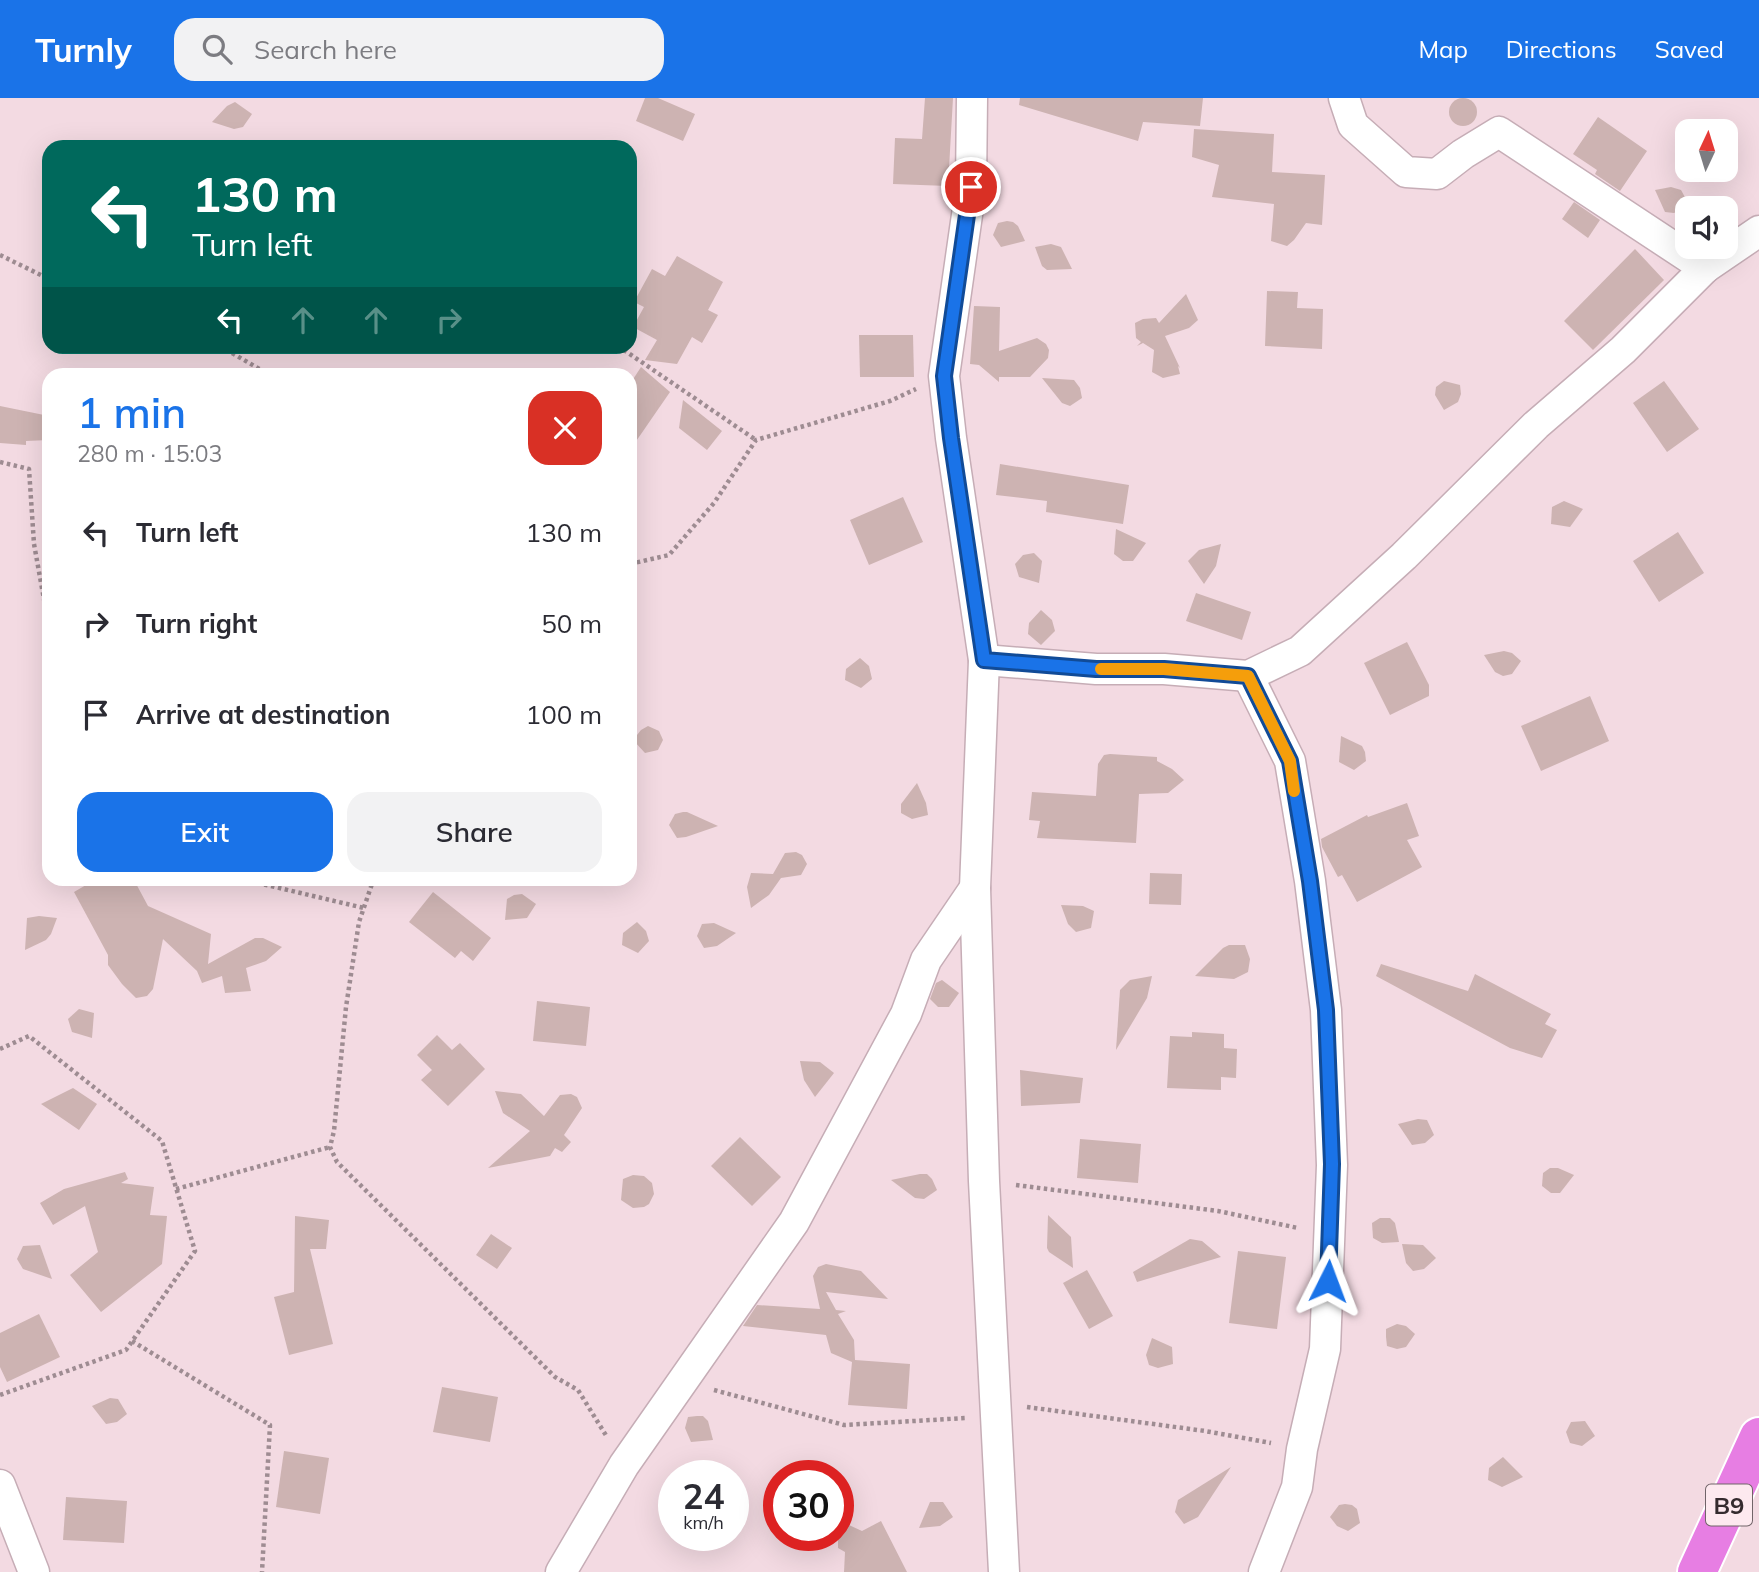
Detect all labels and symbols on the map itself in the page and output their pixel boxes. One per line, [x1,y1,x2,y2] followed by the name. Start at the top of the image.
[1675,119,1738,182] north arrow
[941,157,1001,217] pin
[1291,1244,1365,1318] position arrow
[763,1460,854,1551] speed limit sign: 30
[1706,1484,1752,1526] road number: B9

